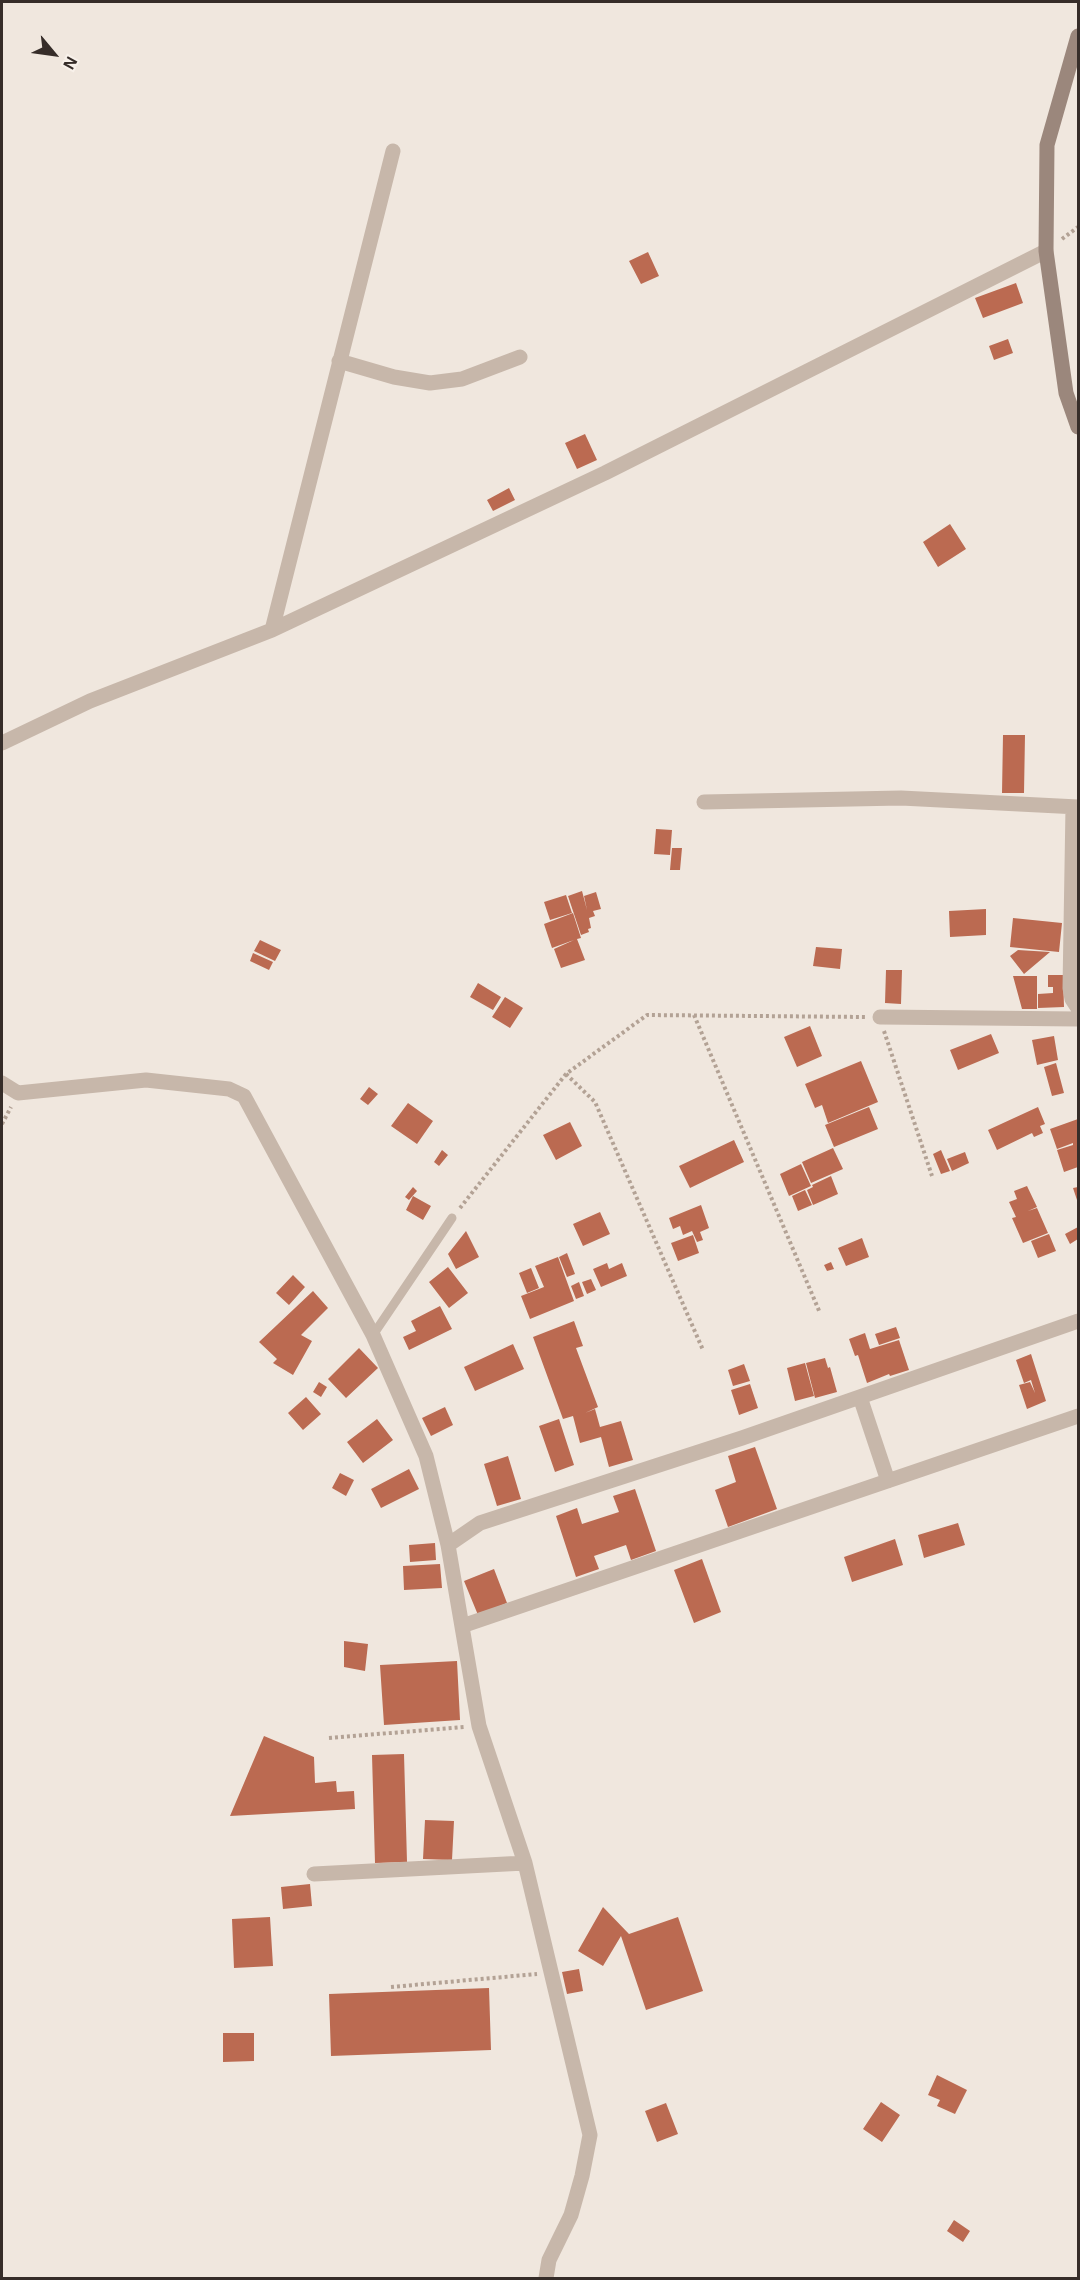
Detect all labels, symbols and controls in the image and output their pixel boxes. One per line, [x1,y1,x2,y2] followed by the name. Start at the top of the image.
[24,24,84,84] north arrow
[60,54,80,72] text: N

